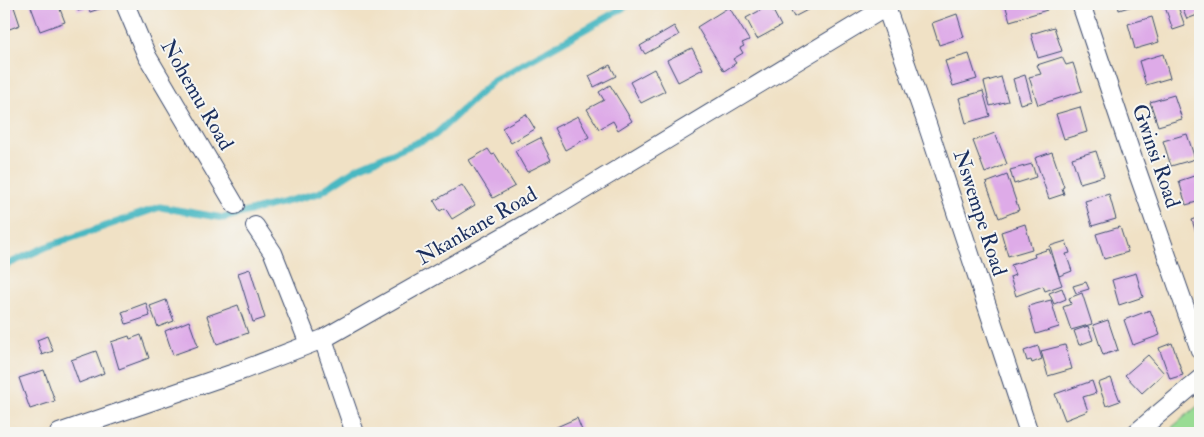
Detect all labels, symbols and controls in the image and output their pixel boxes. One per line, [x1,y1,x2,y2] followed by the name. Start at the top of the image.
[154,35,240,156] street label: Nohemu Road
[1126,100,1187,212] street label: Gwinsi Road
[947,147,1013,280] street label: Nswempe Road
[412,180,543,271] street label: Nkankane Road

